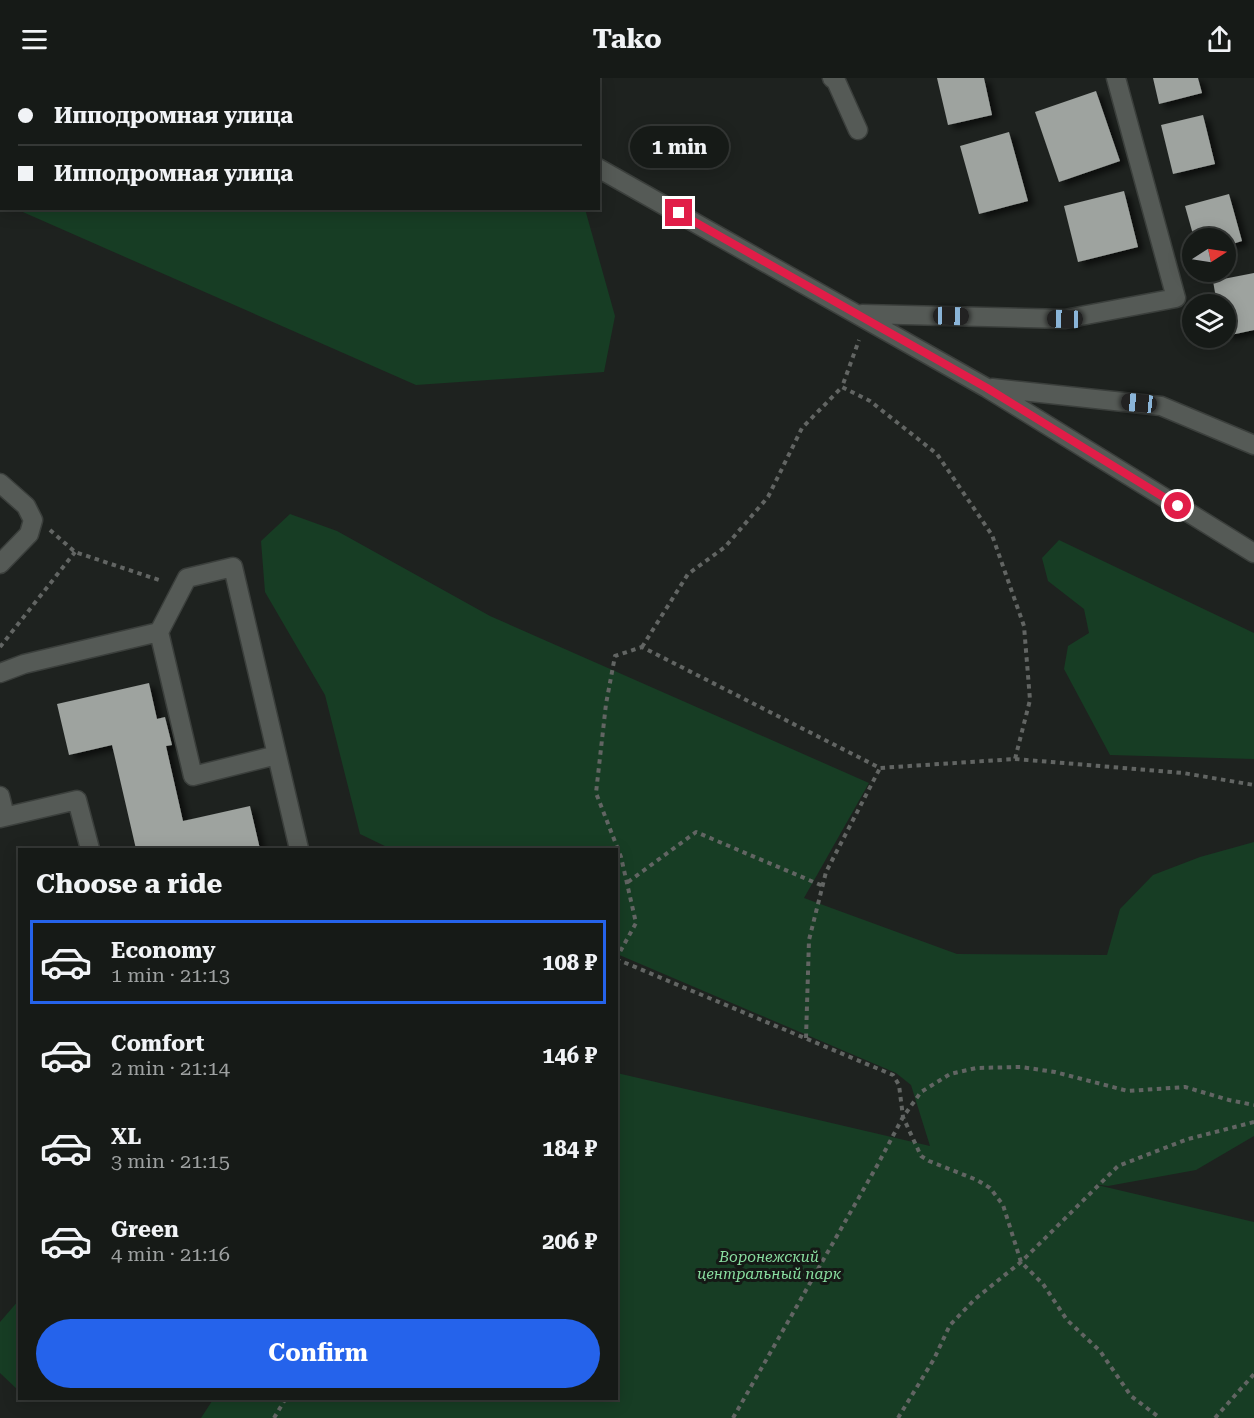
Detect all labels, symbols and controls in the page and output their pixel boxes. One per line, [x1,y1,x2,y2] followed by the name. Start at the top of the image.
[18,23,51,56] icon: menu
[592,23,662,55] text: Tako
[1203,23,1236,56] icon: share
[54,103,293,128] text: Ипподромная улица
[630,126,728,168] callout: 1 min
[652,135,707,159] text: 1 min
[54,161,293,186] text: Ипподромная улица
[665,199,692,226] route end
[1182,228,1236,282] north arrow
[1182,228,1236,348] map controls
[1182,294,1236,348] button: layers
[933,307,969,325] car
[1047,310,1083,328] car
[1120,392,1158,414] car
[1164,492,1191,519] route start
[36,868,222,900] text: Choose a ride
[39,935,93,989] icon: car
[111,938,215,963] text: Economy
[542,950,597,975] text: 108 ₽
[111,963,230,987] text: 1 min · 21:13
[39,1028,93,1082] icon: car
[111,1031,204,1056] text: Comfort
[542,1043,597,1068] text: 146 ₽
[111,1056,230,1080] text: 2 min · 21:14
[39,1121,93,1175] icon: car
[111,1124,141,1149] text: XL
[542,1136,597,1161] text: 184 ₽
[111,1149,230,1173] text: 3 min · 21:15
[39,1214,93,1268] icon: car
[111,1217,179,1242] text: Green
[542,1229,597,1254] text: 206 ₽
[111,1242,230,1266] text: 4 min · 21:16
[697,1248,842,1283] park label: Воронежский центральный парк
[36,1319,600,1388] button: Confirm

